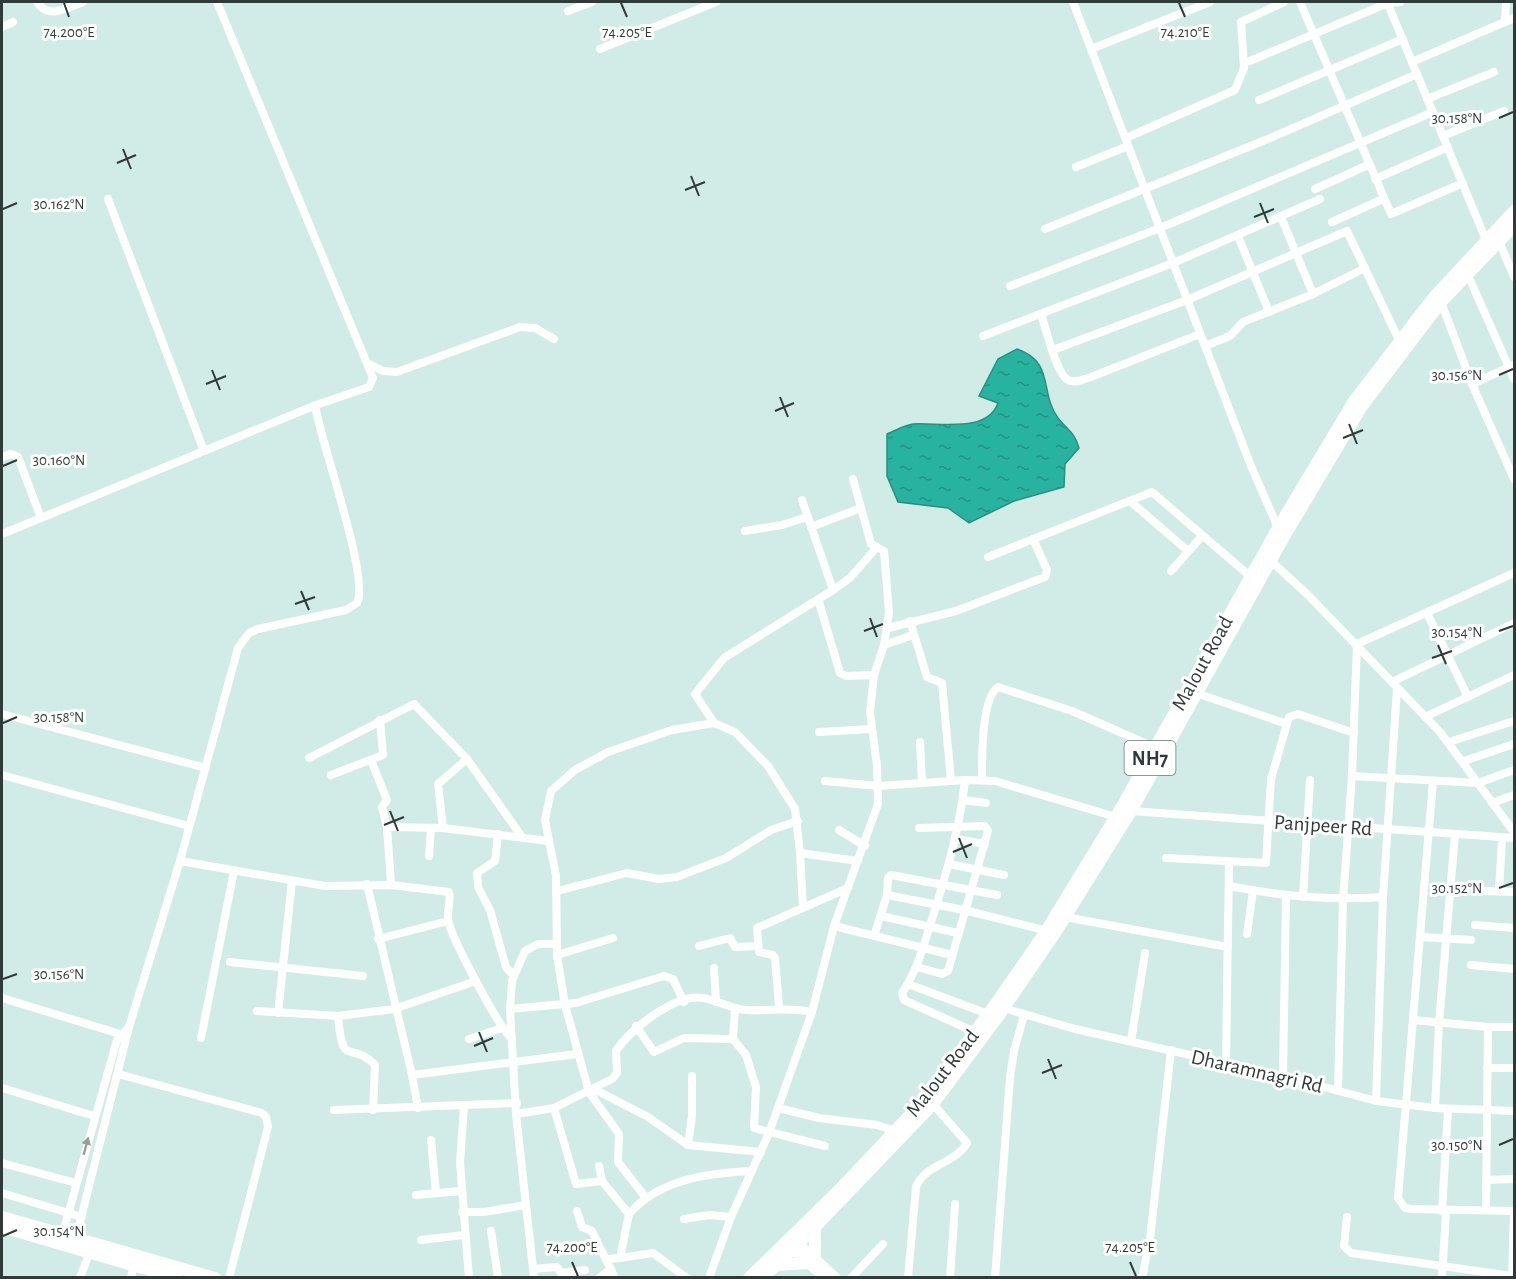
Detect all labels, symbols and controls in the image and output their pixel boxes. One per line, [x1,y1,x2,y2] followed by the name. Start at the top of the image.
[43,25,95,40] text: 74.200°E
[602,25,652,40] text: 74.205°E
[1161,25,1209,40] text: 74.210°E
[1432,111,1482,126] text: 30.158°N
[33,197,85,212] text: 30.162°N
[1432,368,1482,383] text: 30.156°N
[33,453,85,468] text: 30.160°N
[1168,612,1237,714] street label: Malout Road
[1432,625,1482,640] text: 30.154°N
[34,710,84,725] text: 30.158°N
[1124,741,1176,775] road number: NH7
[1273,812,1373,839] street label: Panjpeer Rd
[1432,881,1482,896] text: 30.152°N
[34,967,84,982] text: 30.156°N
[902,1026,983,1121] street label: Malout Road
[1189,1046,1325,1097] street label: Dharamnagri Rd
[82,1137,91,1155] one-way arrow
[1431,1138,1483,1153] text: 30.150°N
[34,1224,84,1239] text: 30.154°N
[546,1240,598,1255] text: 74.200°E
[1105,1240,1155,1255] text: 74.205°E

